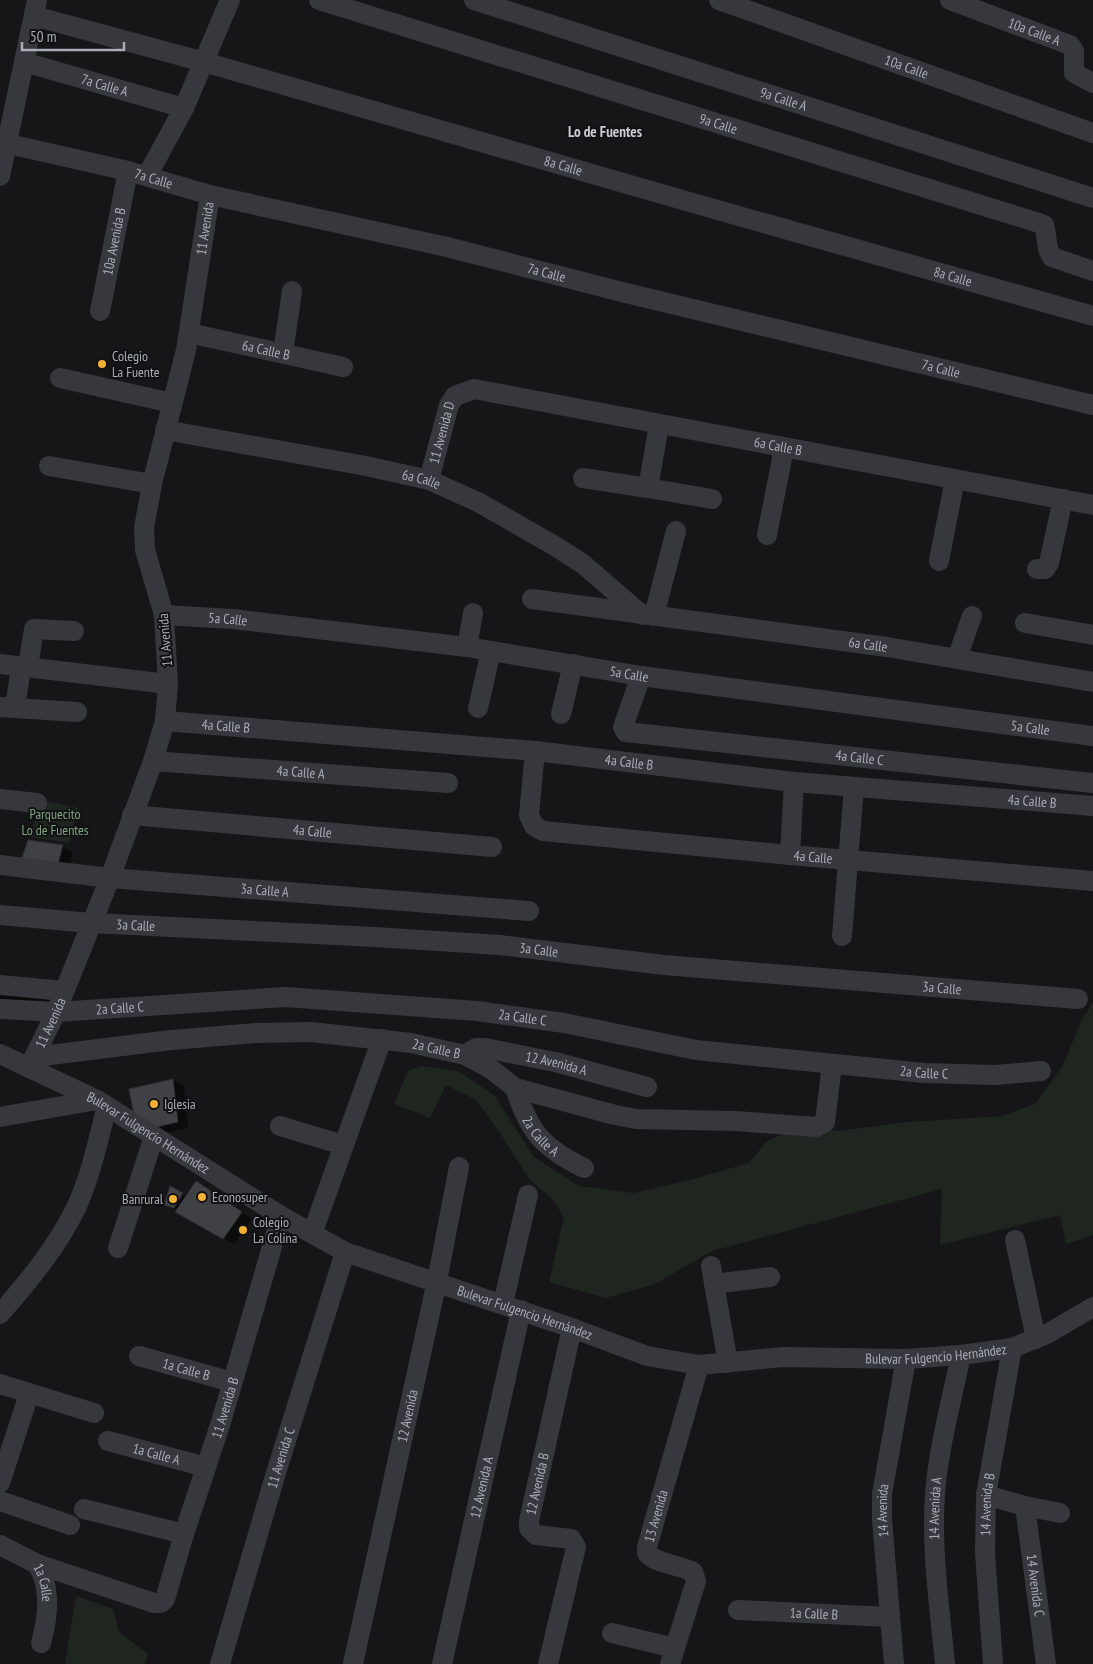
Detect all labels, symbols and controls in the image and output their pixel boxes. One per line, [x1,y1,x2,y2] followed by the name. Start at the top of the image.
[1006,14,1063,50] street label: 10a Calle A
[22,20,125,52] scale bar
[30,27,56,46] text: 50 m
[882,51,931,83] street label: 10a Calle
[79,70,131,101] street label: 7a Calle A
[758,83,810,115] street label: 9a Calle A
[697,109,740,138] street label: 9a Calle
[568,122,642,141] district label: Lo de Fuentes
[542,152,585,180] street label: 8a Calle
[133,164,175,193] street label: 7a Calle
[192,201,218,256] street label: 11 Avenida
[98,206,129,277] street label: 10a Avenida B
[525,259,568,286] street label: 7a Calle
[932,262,974,290] street label: 8a Calle
[240,336,292,364] street label: 6a Calle B
[112,347,160,381] place label: Colegio La Fuente
[920,355,962,382] street label: 7a Calle
[96,358,108,370] marker: Colegio La Fuente
[425,399,459,466] street label: 11 Avenida D
[752,433,804,459] street label: 6a Calle B
[400,465,444,493] street label: 6a Calle
[208,609,249,630] street label: 5a Calle
[154,613,176,667] street label: 11 Avenida
[847,633,889,656] street label: 6a Calle
[608,662,650,686] street label: 5a Calle
[201,715,251,737] street label: 4a Calle B
[1010,716,1051,739] street label: 5a Calle
[835,746,885,769] street label: 4a Calle C
[604,750,654,774] street label: 4a Calle B
[276,761,326,783] street label: 4a Calle A
[1007,790,1057,812] street label: 4a Calle B
[21,805,89,839] park label: Parquecito Lo de Fuentes
[292,820,333,842] street label: 4a Calle
[793,846,834,868] street label: 4a Calle
[240,879,290,901] street label: 3a Calle A
[116,915,156,935] street label: 3a Calle
[518,938,559,961] street label: 3a Calle
[922,977,962,998] street label: 3a Calle
[31,995,70,1051] street label: 11 Avenida
[95,997,145,1018] street label: 2a Calle C
[497,1005,548,1030] street label: 2a Calle C
[411,1035,462,1063] street label: 2a Calle B
[524,1047,590,1079] street label: 12 Avenida A
[899,1062,949,1083] street label: 2a Calle C
[84,1088,213,1178] street label: Bulevar Fulgencio Hernández
[164,1095,196,1113] place label: Iglesia
[148,1098,160,1110] marker: Iglesia
[518,1113,563,1160] street label: 2a Calle A
[212,1188,268,1206] place label: Econosuper
[122,1190,164,1208] place label: Banrural
[196,1191,208,1203] marker: Econosuper
[167,1193,179,1205] marker: Banrural
[253,1213,297,1247] place label: Colegio La Colina
[237,1224,249,1236] marker: Colegio La Colina
[455,1281,595,1344] street label: Bulevar Fulgencio Hernández
[865,1340,1007,1368] street label: Bulevar Fulgencio Hernández
[160,1354,212,1384] street label: 1a Calle B
[207,1375,243,1441] street label: 11 Avenida B
[393,1388,422,1444] street label: 12 Avenida
[263,1424,299,1490] street label: 11 Avenida C
[131,1439,182,1469] street label: 1a Calle A
[522,1451,553,1517] street label: 12 Avenida B
[466,1454,497,1520] street label: 12 Avenida A
[976,1472,999,1536] street label: 14 Avenida B
[925,1476,946,1540] street label: 14 Avenida A
[873,1482,893,1538] street label: 14 Avenida
[640,1488,672,1544] street label: 13 Avenida
[1022,1553,1049,1618] street label: 14 Avenida C
[29,1560,56,1602] street label: 1a Calle
[789,1603,839,1624] street label: 1a Calle B

